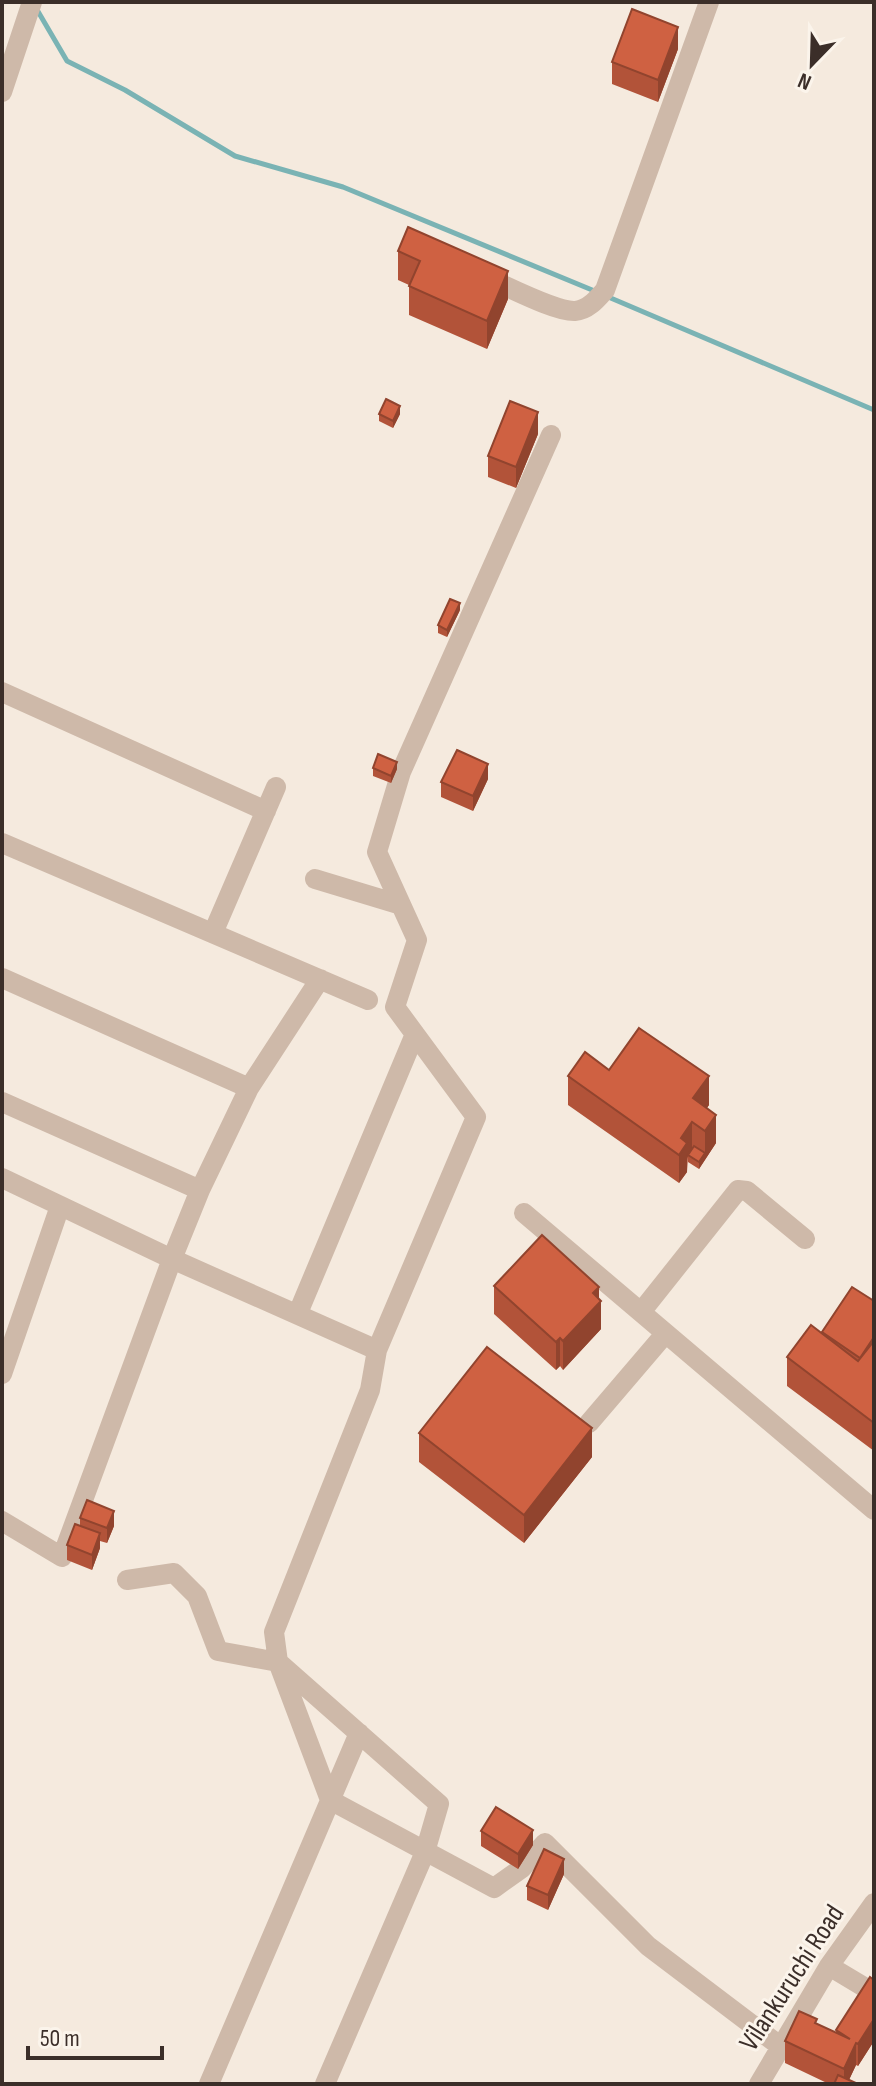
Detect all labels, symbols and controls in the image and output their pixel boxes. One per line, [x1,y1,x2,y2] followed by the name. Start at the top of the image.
[772,24,852,104] north arrow
[794,66,815,96] text: N
[733,1899,851,2057] street label: Vilankuruchi Road
[28,2010,162,2060] scale bar
[40,2024,80,2053] text: 50 m

